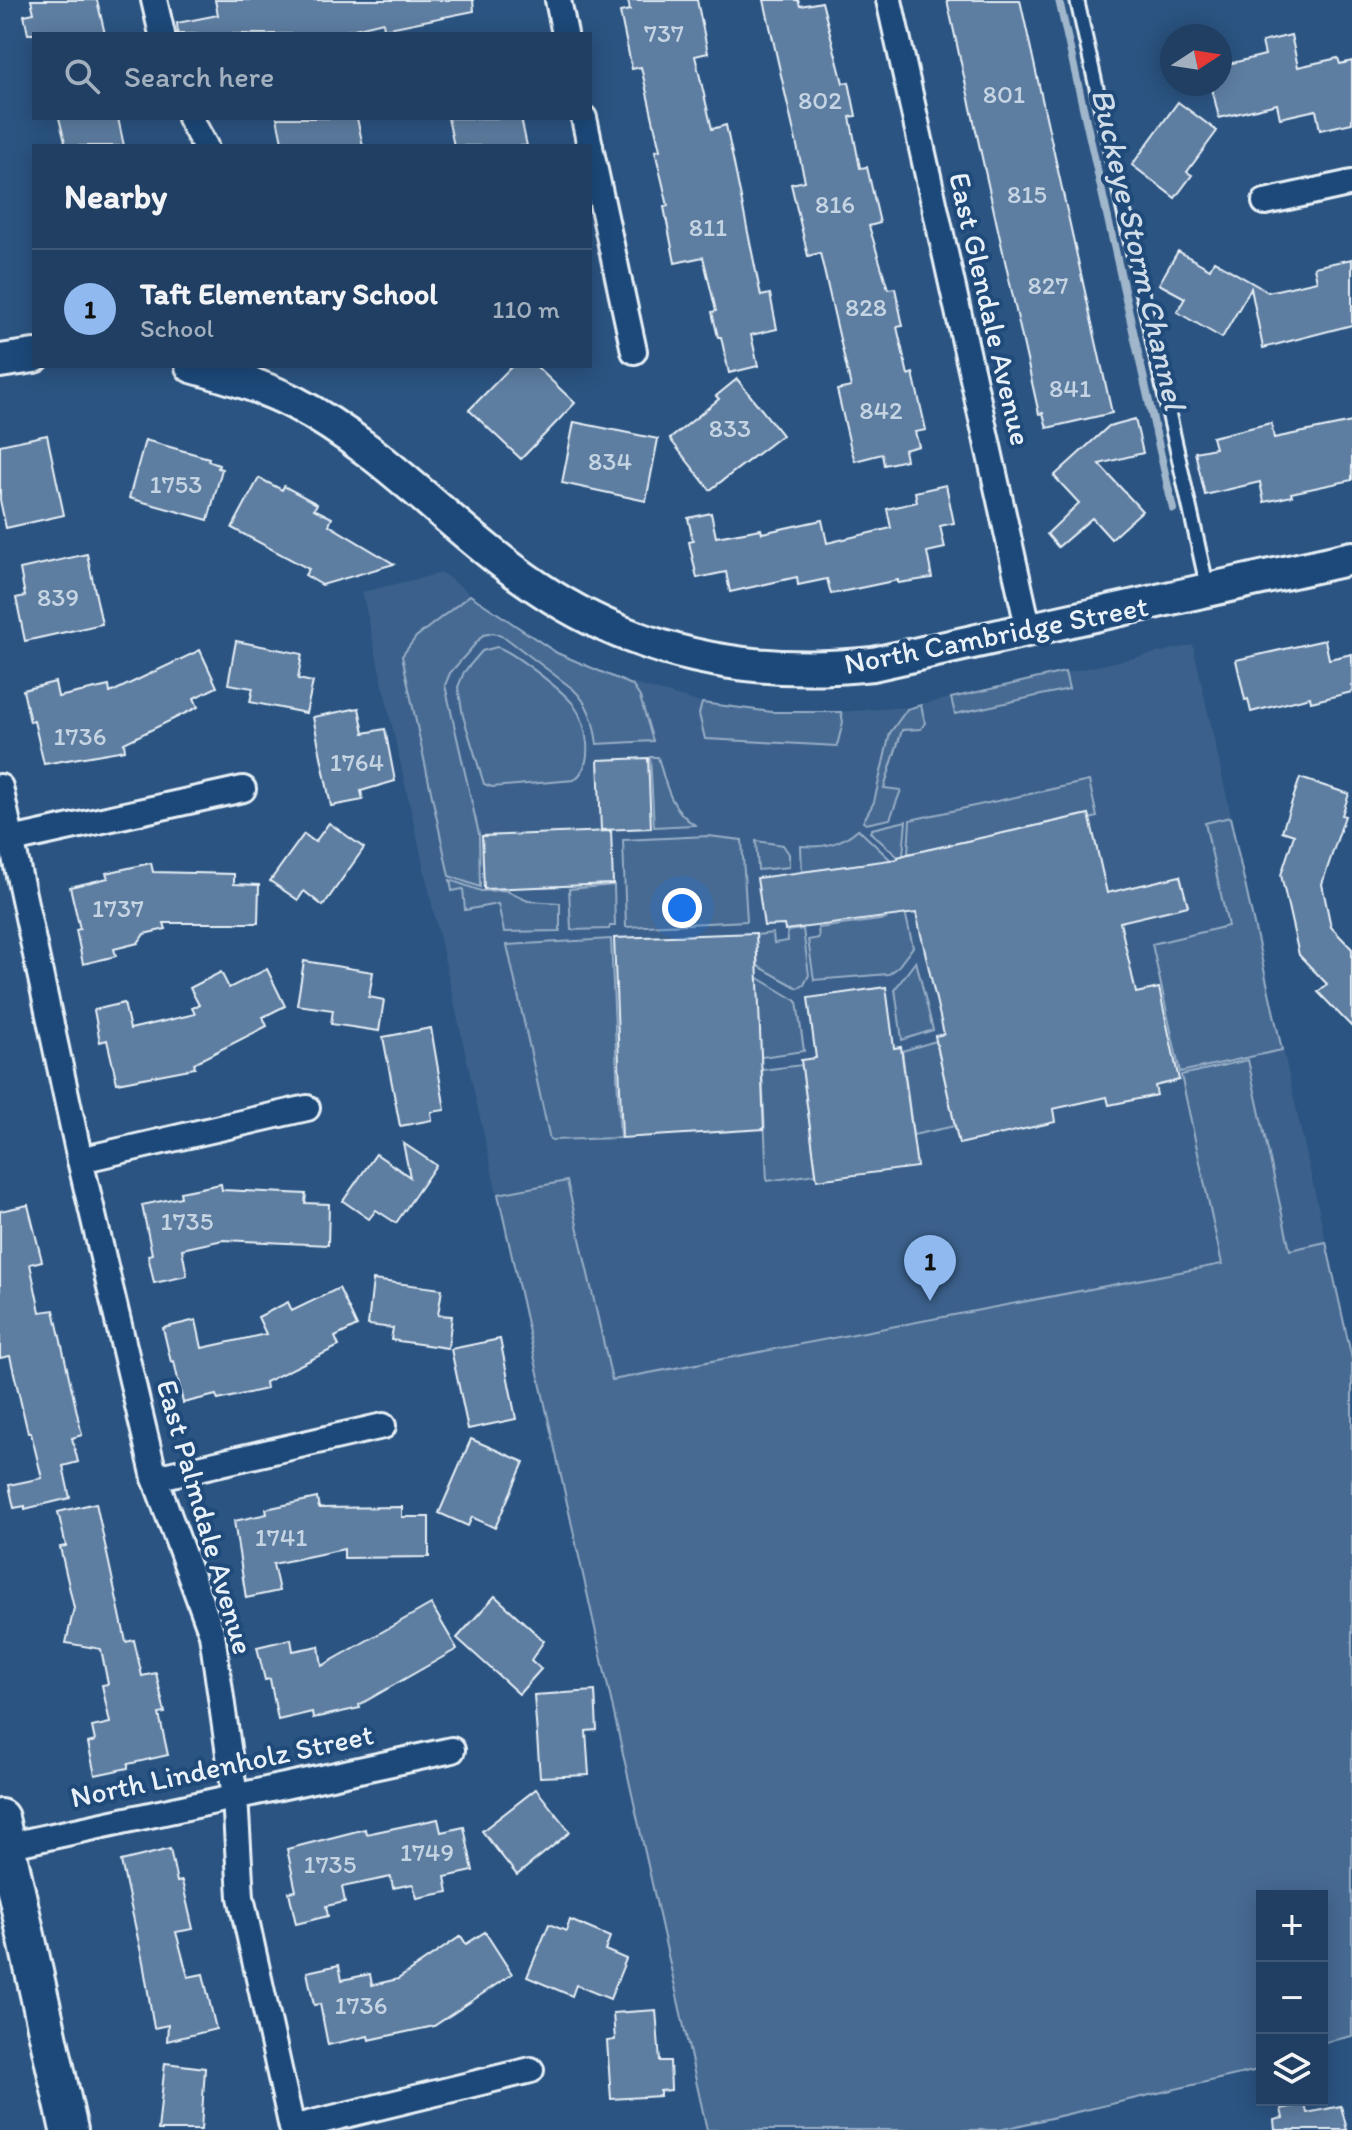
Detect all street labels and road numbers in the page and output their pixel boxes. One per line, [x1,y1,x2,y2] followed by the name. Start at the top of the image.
[941,169,1040,449] street label: East Glendale Avenue
[841,587,1151,682] street label: North Cambridge Street
[149,1375,262,1659] street label: East Palmdale Avenue
[67,1715,377,1816] street label: North Lindenholz Street

